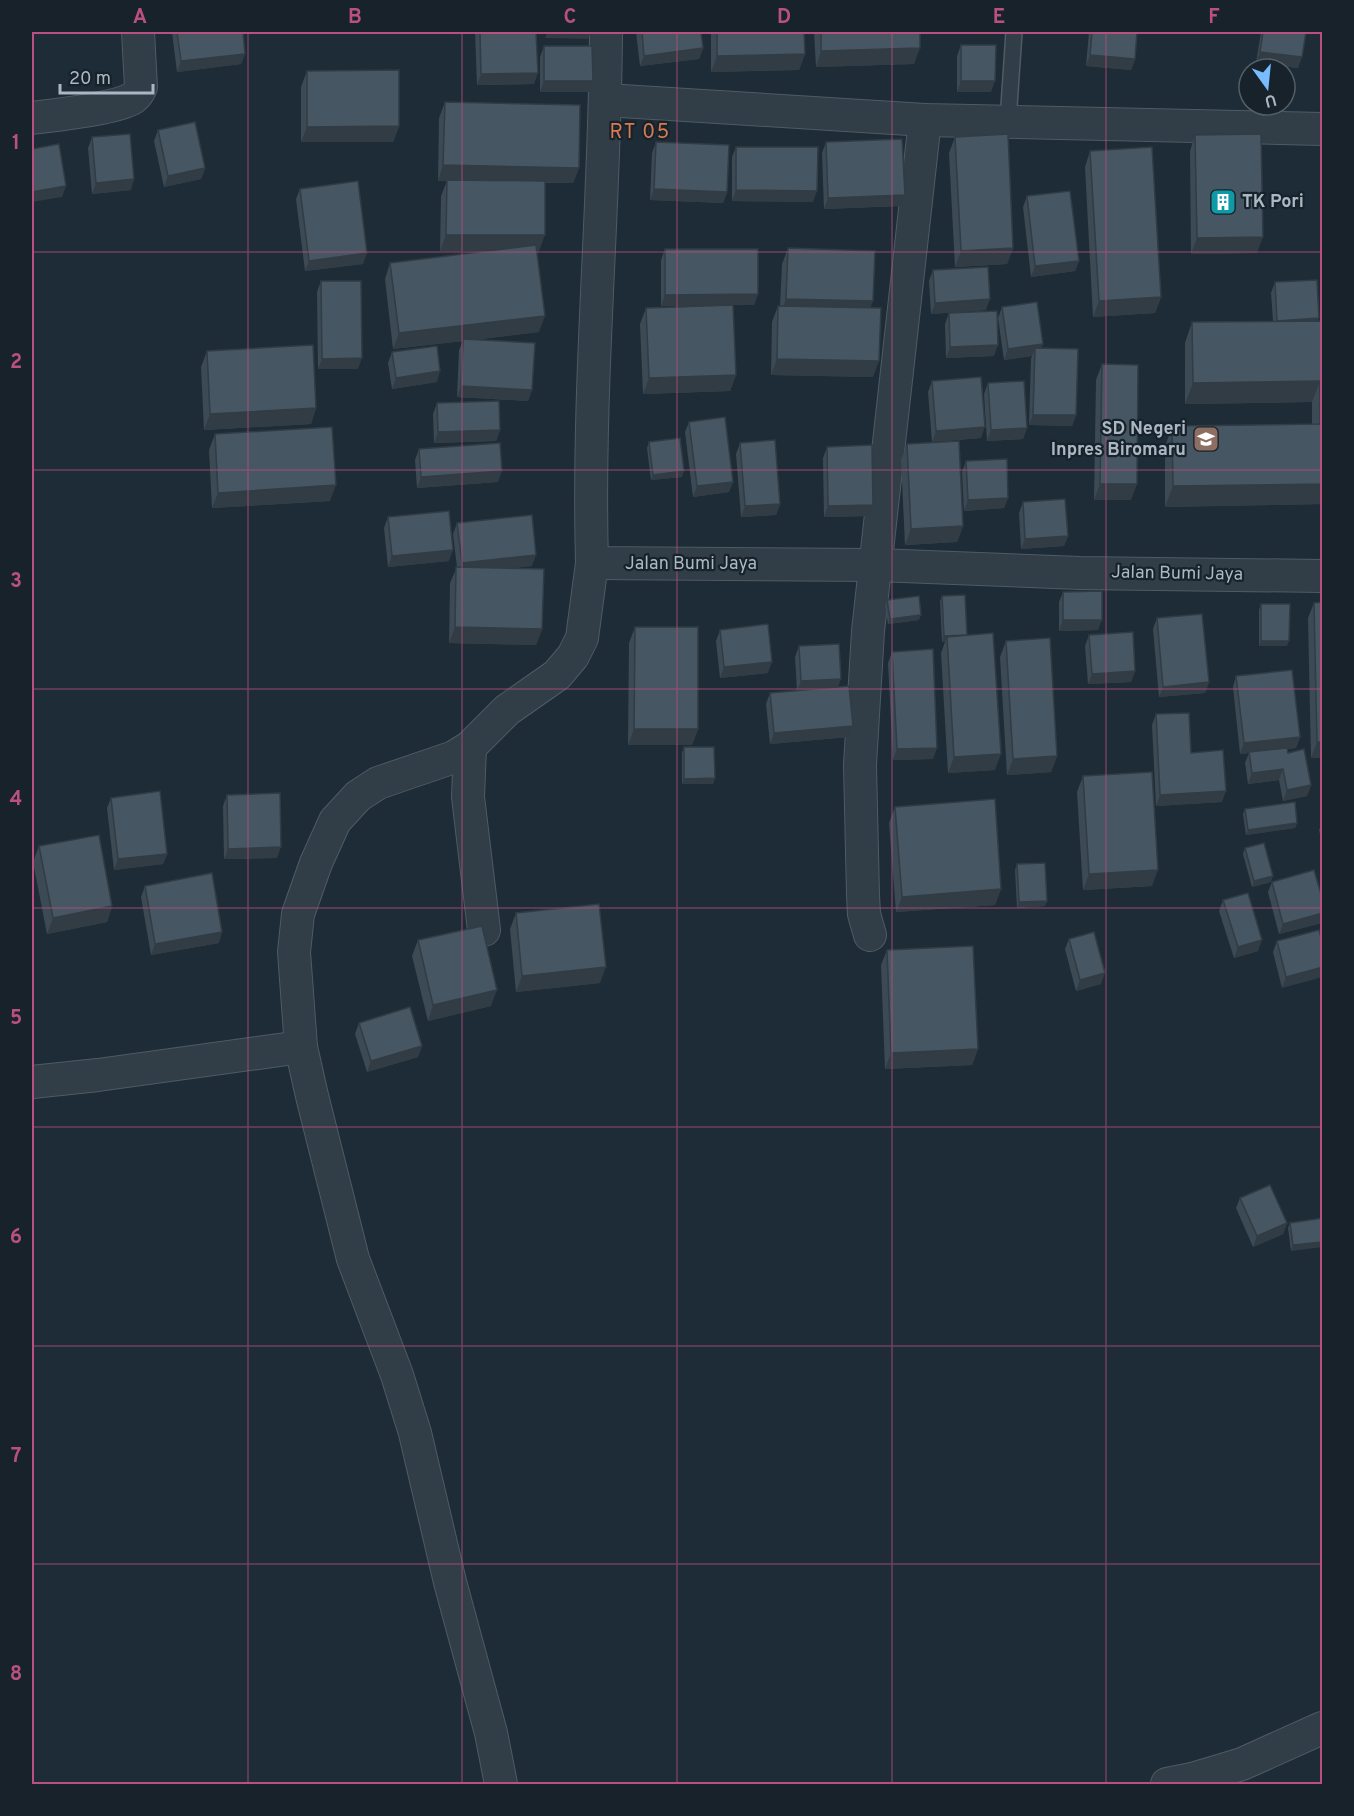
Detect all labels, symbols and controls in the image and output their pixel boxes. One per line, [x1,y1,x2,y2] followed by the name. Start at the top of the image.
[133,5,147,31] text: A
[348,5,362,31] text: B
[564,5,576,31] text: C
[777,5,791,31] text: D
[993,5,1005,31] text: E
[1208,5,1220,31] text: F
[60,57,153,95] scale bar
[1237,57,1297,117] north arrow
[69,68,111,91] text: 20 m
[1262,88,1278,111] text: U
[609,120,671,146] district label: RT 05
[12,131,20,157] text: 1
[1208,187,1238,217] building icon: TK Pori
[1242,191,1304,214] place label: TK Pori
[10,350,22,376] text: 2
[1051,418,1186,462] place label: SD Negeri Inpres Biromaru
[1191,424,1221,454] school or university icon: SD Negeri Inpres Biromaru
[625,553,757,576] street label: Jalan Bumi Jaya
[1111,561,1243,587] street label: Jalan Bumi Jaya
[10,569,22,595] text: 3
[10,787,22,813] text: 4
[10,1006,22,1032] text: 5
[10,1225,22,1251] text: 6
[11,1444,21,1470] text: 7
[10,1662,22,1688] text: 8

